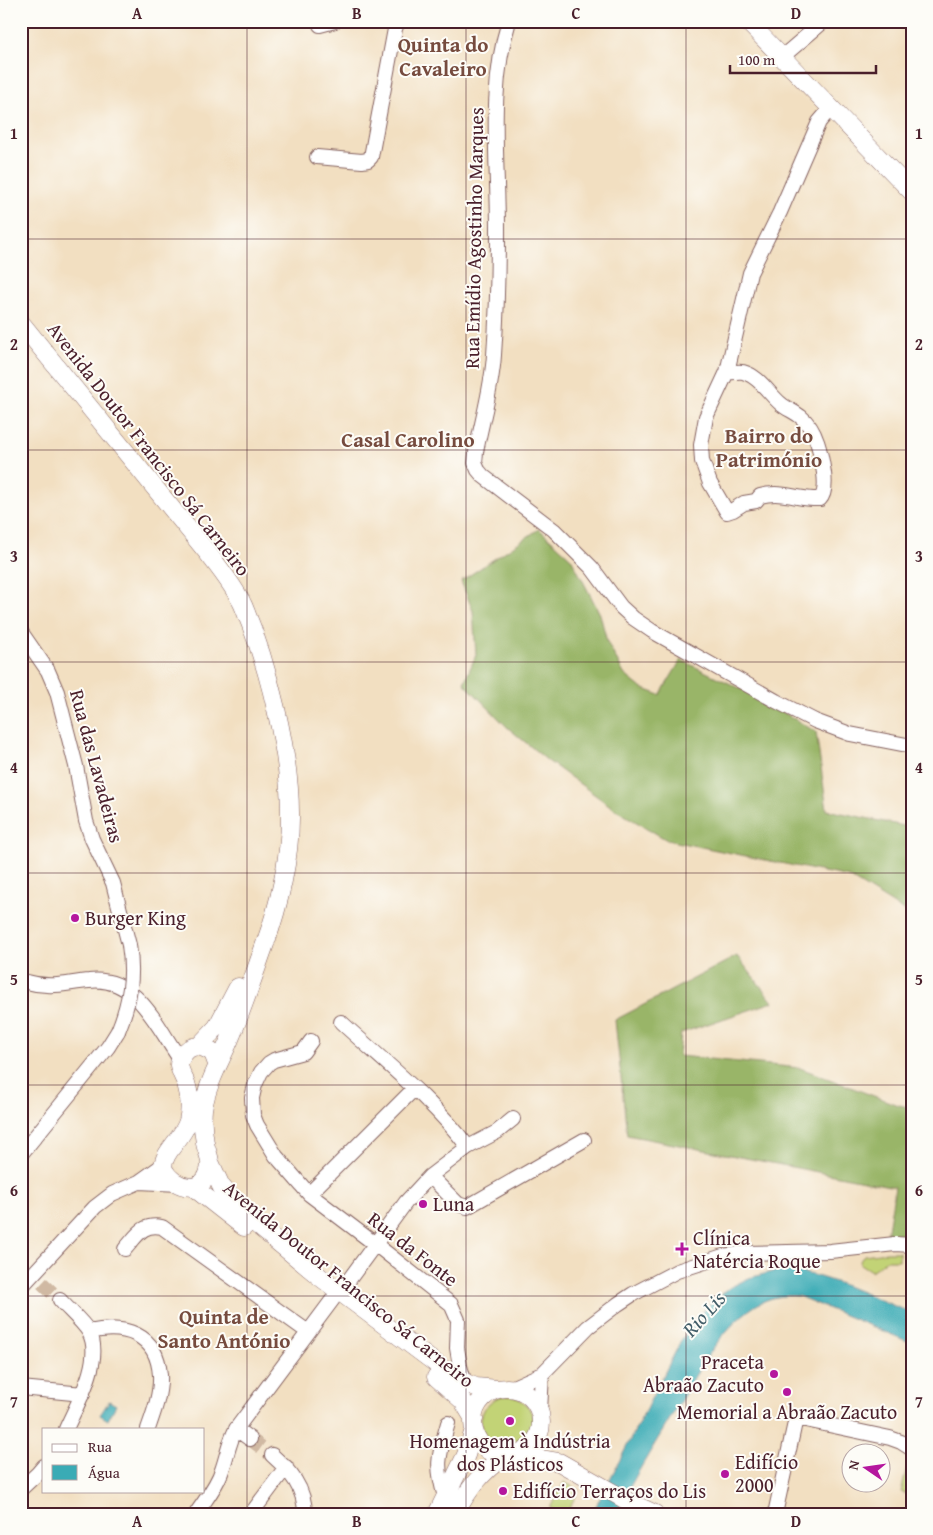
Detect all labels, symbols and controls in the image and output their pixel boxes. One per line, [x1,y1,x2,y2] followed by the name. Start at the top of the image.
[132,1,143,25] text: A
[352,1,362,25] text: B
[571,1,581,25] text: C
[791,1,801,25] text: D
[398,29,488,84] district label: Quinta do Cavaleiro
[730,42,877,74] scale bar
[738,49,776,70] text: 100 m
[457,107,490,369] street label: Rua Emídio Agostinho Marques
[10,121,18,145] text: 1
[915,121,923,145] text: 1
[41,315,258,582] street label: Avenida Doutor Francisco Sá Carneiro
[10,332,18,356] text: 2
[915,332,923,356] text: 2
[716,420,822,475] district label: Bairro do Património
[341,424,475,455] district label: Casal Carolino
[10,544,18,568] text: 3
[915,544,923,568] text: 3
[63,686,132,846] street label: Rua das Lavadeiras
[10,755,18,779] text: 4
[915,755,923,779] text: 4
[85,903,186,932] place label: Burger King
[69,912,81,924] marker: Burger King
[10,967,18,991] text: 5
[915,967,923,991] text: 5
[218,1173,481,1394] street label: Avenida Doutor Francisco Sá Carneiro
[10,1178,18,1202] text: 6
[915,1178,923,1202] text: 6
[433,1189,475,1218] place label: Luna
[417,1198,429,1210] marker: Luna
[362,1204,465,1293] street label: Rua da Fonte
[693,1223,821,1275] place label: Clínica Natércia Roque
[675,1242,689,1256] marker: Clínica Natércia Roque
[674,1283,733,1344] water label: Rio Lis
[158,1301,291,1356] district label: Quinta de Santo António
[643,1347,765,1399] place label: Praceta Abraão Zacuto
[768,1368,780,1380] marker: Praceta Abraão Zacuto
[781,1386,793,1398] marker: Memorial a Abraão Zacuto
[10,1389,18,1413] text: 7
[915,1389,923,1413] text: 7
[677,1397,897,1426] place label: Memorial a Abraão Zacuto
[504,1415,516,1427] marker: Homenagem à Indústria dos Plásticos
[409,1426,611,1478] place label: Homenagem à Indústria dos Plásticos
[42,1428,205,1492] legend
[88,1436,112,1457] text: Rua
[840,1442,890,1492] north arrow
[735,1447,798,1499] place label: Edifício 2000
[843,1458,864,1472] text: N
[88,1462,120,1483] text: Água
[719,1468,731,1480] marker: Edifício 2000
[513,1476,706,1505] place label: Edifício Terraços do Lis
[497,1485,509,1497] marker: Edifício Terraços do Lis
[132,1509,143,1533] text: A
[352,1509,362,1533] text: B
[571,1509,581,1533] text: C
[791,1509,801,1533] text: D

